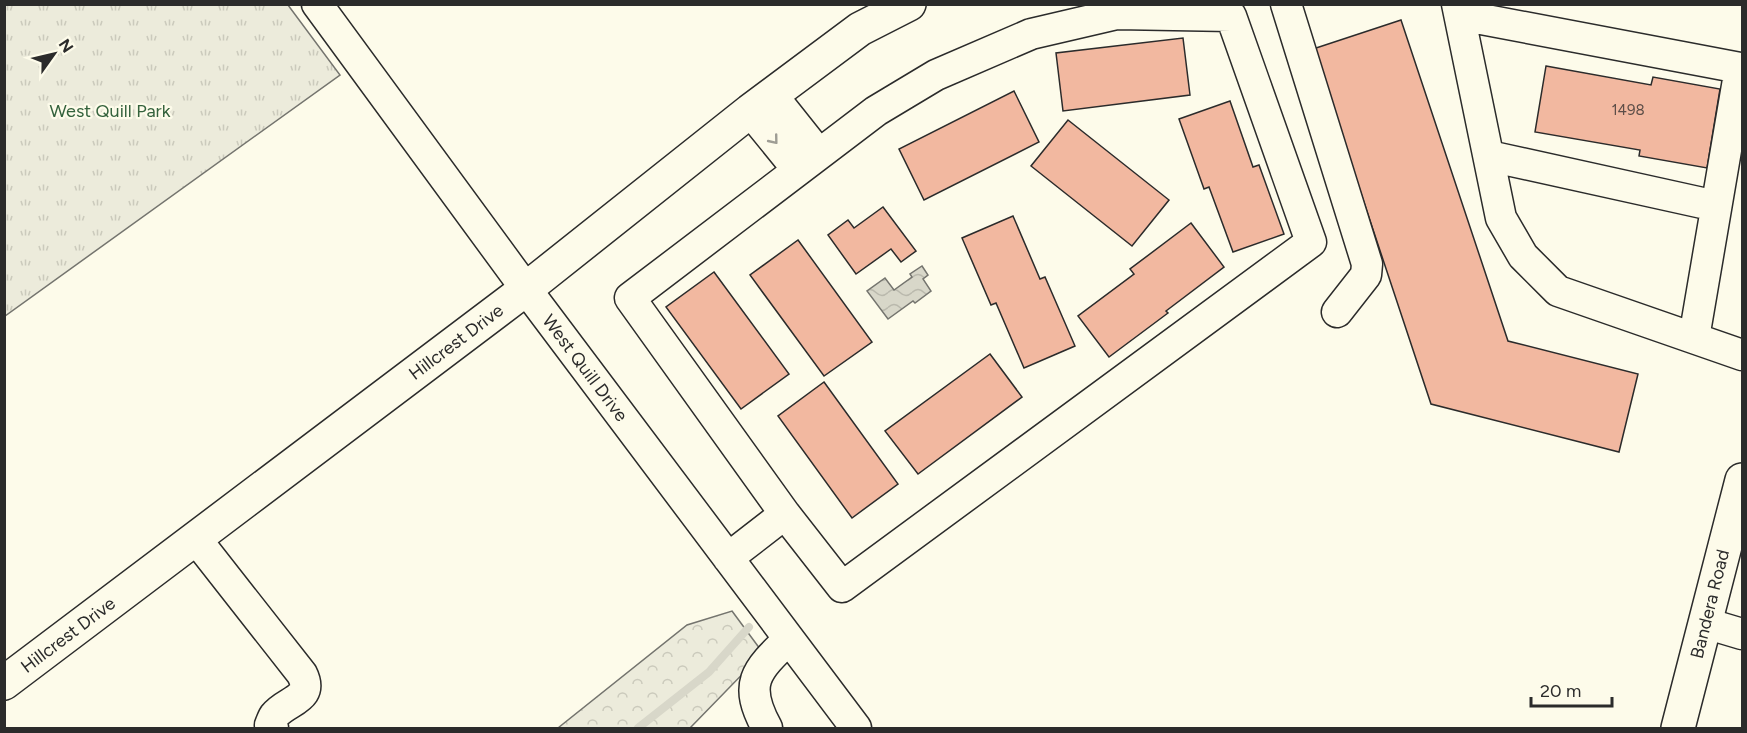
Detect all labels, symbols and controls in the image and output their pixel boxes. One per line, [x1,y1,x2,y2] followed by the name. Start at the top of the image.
[24,24,84,84] north arrow
[55,35,77,56] text: N
[50,100,171,122] park label: West Quill Park
[1611,101,1645,119] house number: 1498
[766,134,777,145] one-way arrow
[404,299,508,385] street label: Hillcrest Drive
[538,310,632,426] street label: West Quill Drive
[1686,547,1734,661] street label: Bandera Road
[16,592,120,678] street label: Hillcrest Drive
[1531,670,1612,708] scale bar
[1540,680,1581,702] text: 20 m

